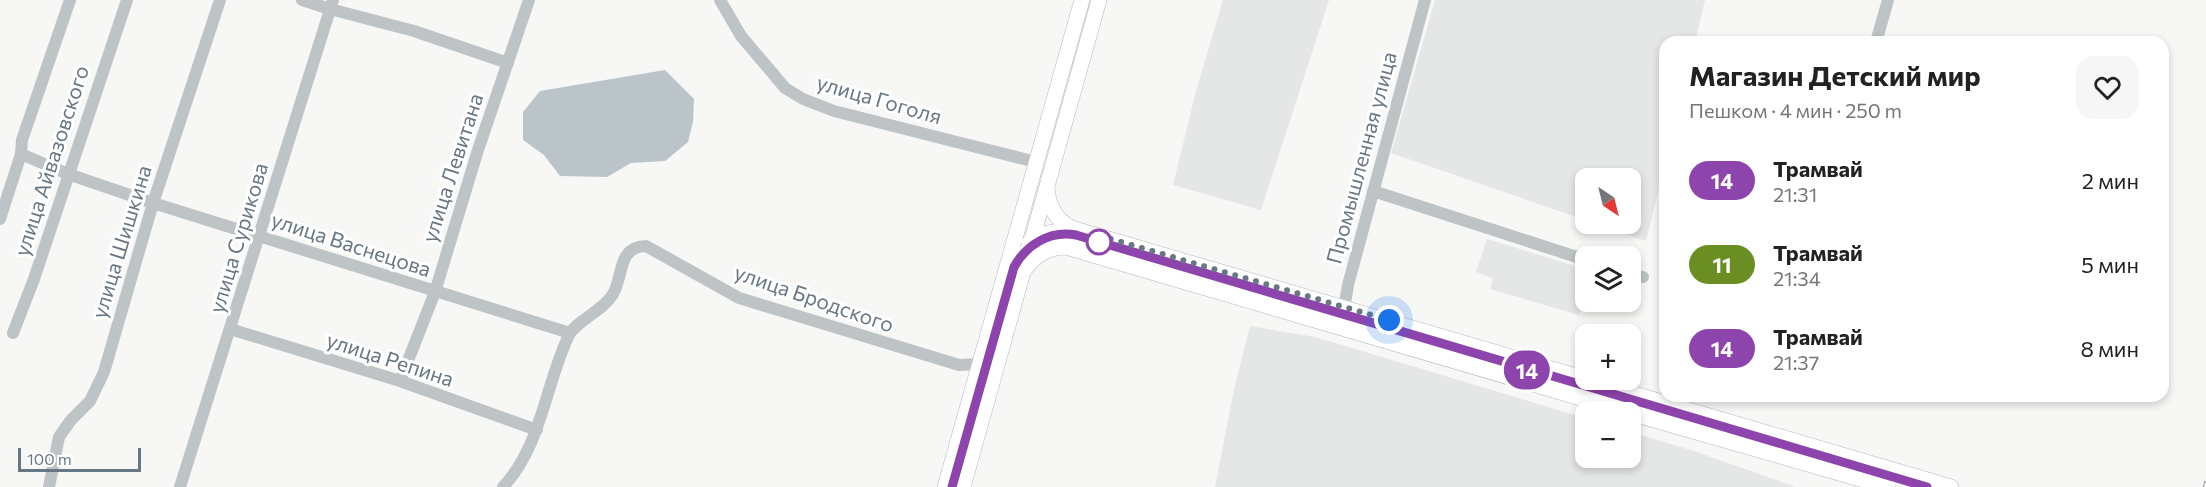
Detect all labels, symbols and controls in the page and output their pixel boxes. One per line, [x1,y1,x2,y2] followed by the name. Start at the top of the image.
[1320,49,1401,266] street label: Промышленная улица
[2076,56,2139,119] button: heart
[1689,58,1981,92] text: Магазин Детский мир
[8,62,93,259] street label: улица Айвазовского
[814,69,945,128] street label: улица Гоголя
[416,90,487,245] street label: улица Левитана
[1689,98,1902,122] text: Пешком · 4 мин · 250 m
[1773,155,1863,182] text: Трамвай
[203,159,272,316] street label: улица Сурикова
[85,162,156,321] street label: улица Шишкина
[2082,167,2139,194] text: 2 мин
[1575,168,1641,234] north arrow
[1575,168,1641,468] map controls
[1711,168,1733,193] text: 14
[1773,182,1817,206] text: 21:31
[269,206,434,281] street label: улица Васнецова
[1086,229,1112,255] unlabelled marker
[1773,239,1863,266] text: Трамвай
[1575,246,1641,312] button: layers
[2081,251,2139,278] text: 5 мин
[1712,252,1732,277] text: 11
[732,259,897,337] street label: улица Бродского
[1773,266,1821,290] text: 21:34
[1374,305,1404,335] your location
[1773,323,1863,350] text: Трамвай
[1575,324,1641,390] button: +
[324,326,457,391] street label: улица Репина
[2081,335,2139,362] text: 8 мин
[1711,336,1733,361] text: 14
[1500,350,1554,389] line badge: 14
[1773,350,1819,374] text: 21:37
[1516,358,1538,383] text: 14
[1575,402,1641,468] button: −
[18,445,141,472] scale bar
[27,449,72,468] text: 100 m

